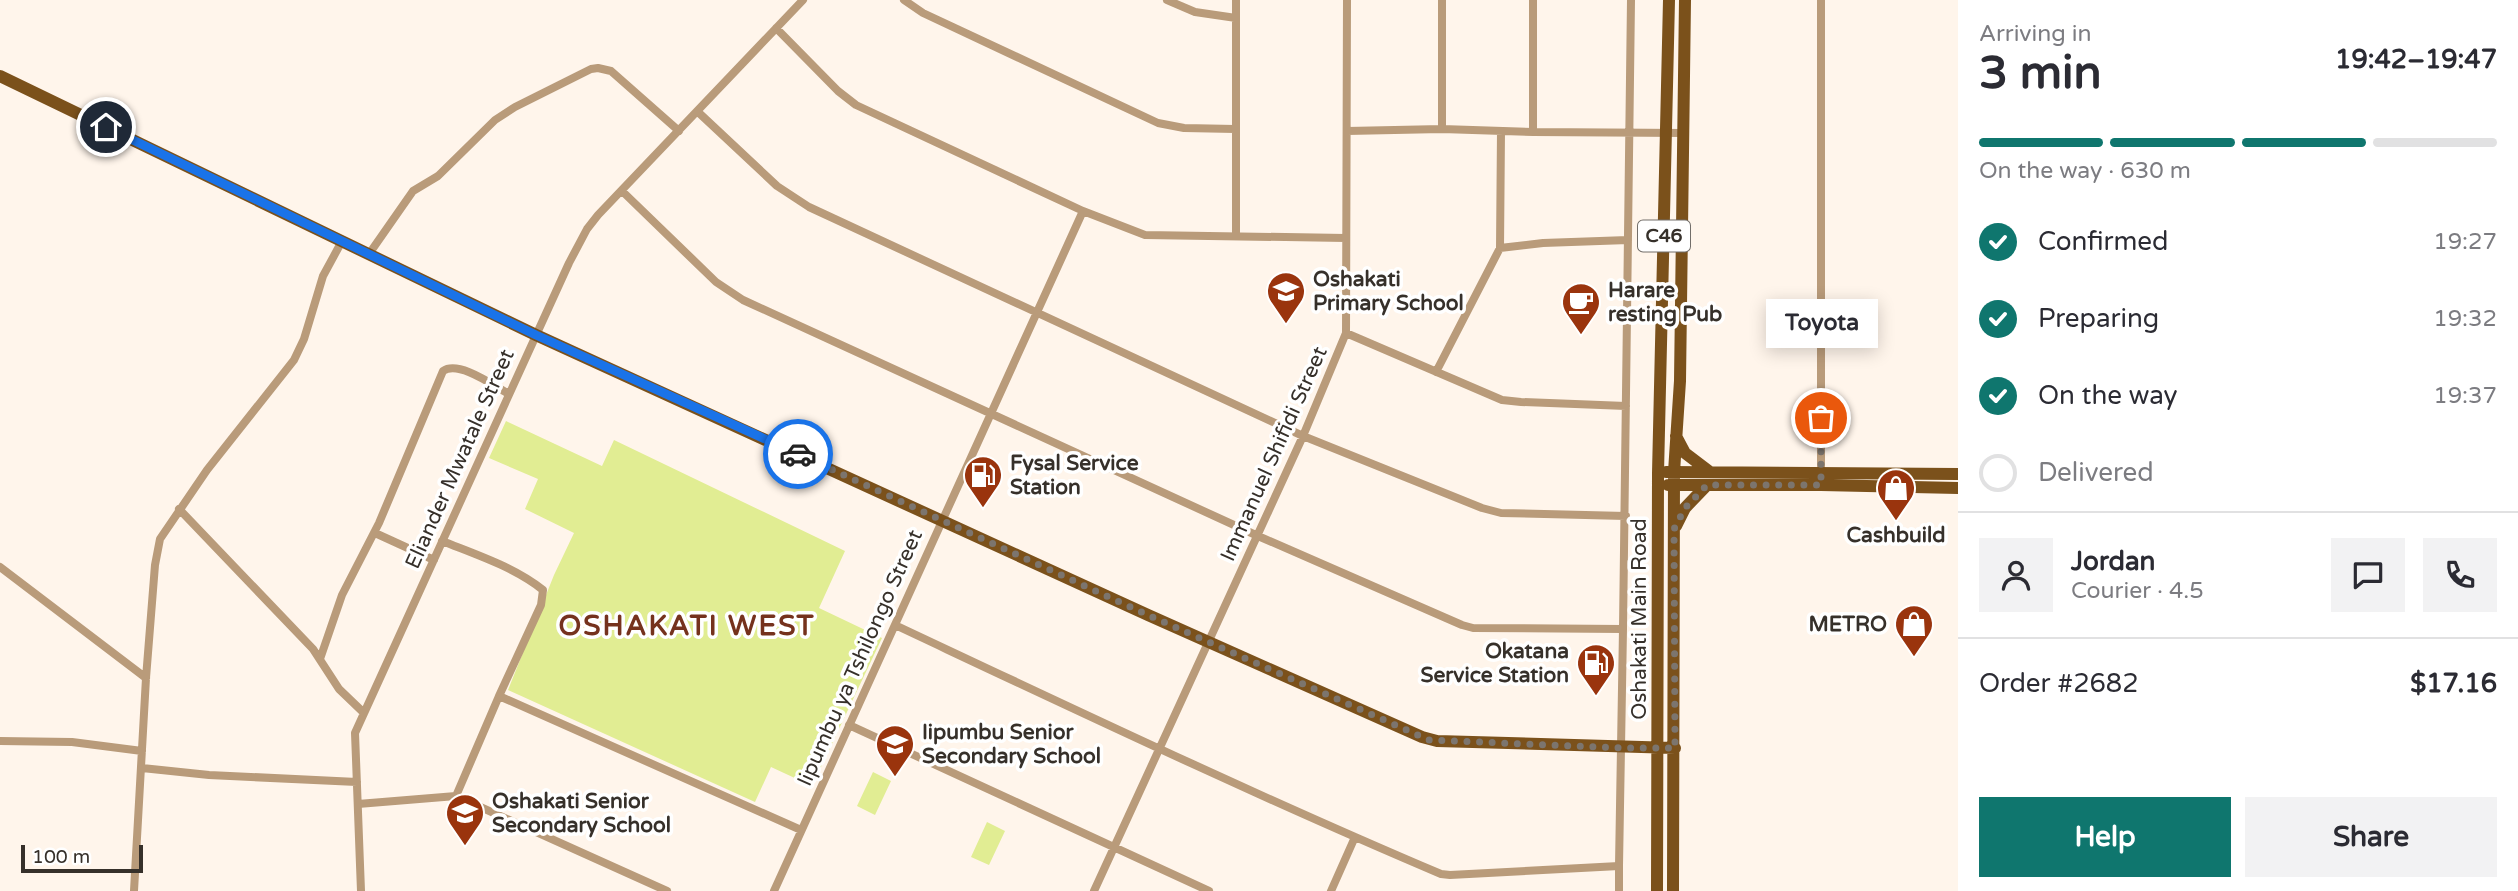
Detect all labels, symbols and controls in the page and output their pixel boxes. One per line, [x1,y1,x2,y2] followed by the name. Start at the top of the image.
[1979,20,2092,48] text: Arriving in
[2335,44,2497,75] text: 19:42–19:47
[1979,46,2102,101] text: 3 min
[76,97,136,157] pin
[87,108,125,146] icon: home
[1979,157,2191,185] text: On the way · 630 m
[1638,220,1690,252] road number: C46
[1979,223,2017,261] icon: check
[2038,226,2168,257] text: Confirmed
[2433,228,2497,256] text: 19:27
[1313,267,1464,316] place label: Oshakati Primary School
[1265,270,1307,325] school or university icon: Oshakati Primary School
[1608,278,1722,327] place label: Harare resting Pub
[1560,281,1602,336] cafe icon: Harare resting Pub
[1765,299,1877,348] callout: Toyota
[1979,300,2017,338] icon: check
[2038,303,2159,334] text: Preparing
[2433,305,2497,333] text: 19:32
[1785,309,1859,337] text: Toyota
[1215,343,1333,565] street label: Immanuel Shifidi Street
[400,345,520,573] street label: Eliander Mwatale Street
[1979,377,2017,415] icon: check
[2038,380,2178,411] text: On the way
[2433,382,2497,410] text: 19:37
[1791,388,1851,448] pin
[1802,399,1840,437] icon: bag
[763,419,833,489] courier
[779,435,817,473] icon: car
[1010,451,1139,500] place label: Fysal Service Station
[962,454,1004,509] fuel station icon: Fysal Service Station
[2038,457,2154,488] text: Delivered
[1875,467,1917,522] shop icon: Cashbuild
[1627,518,1652,720] street label: Oshakati Main Road
[1846,523,1946,548] place label: Cashbuild
[792,526,928,790] street label: Iipumbu ya Tshilongo Street
[1979,538,2053,612] button: person
[2331,538,2405,612] button: chat
[2423,538,2497,612] button: phone
[2071,546,2155,577] text: Jordan
[2071,577,2204,605] text: Courier · 4.5
[1893,603,1935,658] shop icon: METRO
[558,609,816,643] district label: OSHAKATI WEST
[1809,612,1887,637] place label: METRO
[1420,639,1569,688] place label: Okatana Service Station
[1575,642,1617,697] fuel station icon: Okatana Service Station
[1979,668,2139,699] text: Order #2682
[2410,668,2497,699] text: $17.16
[922,720,1101,769] place label: Iipumbu Senior Secondary School
[874,723,916,778] school or university icon: Iipumbu Senior Secondary School
[492,789,671,838] place label: Oshakati Senior Secondary School
[444,792,486,847] school or university icon: Oshakati Senior Secondary School
[1979,797,2231,877] button: Help
[2245,797,2497,877] button: Share
[21,842,144,874] scale bar
[32,846,90,868] text: 100 m

